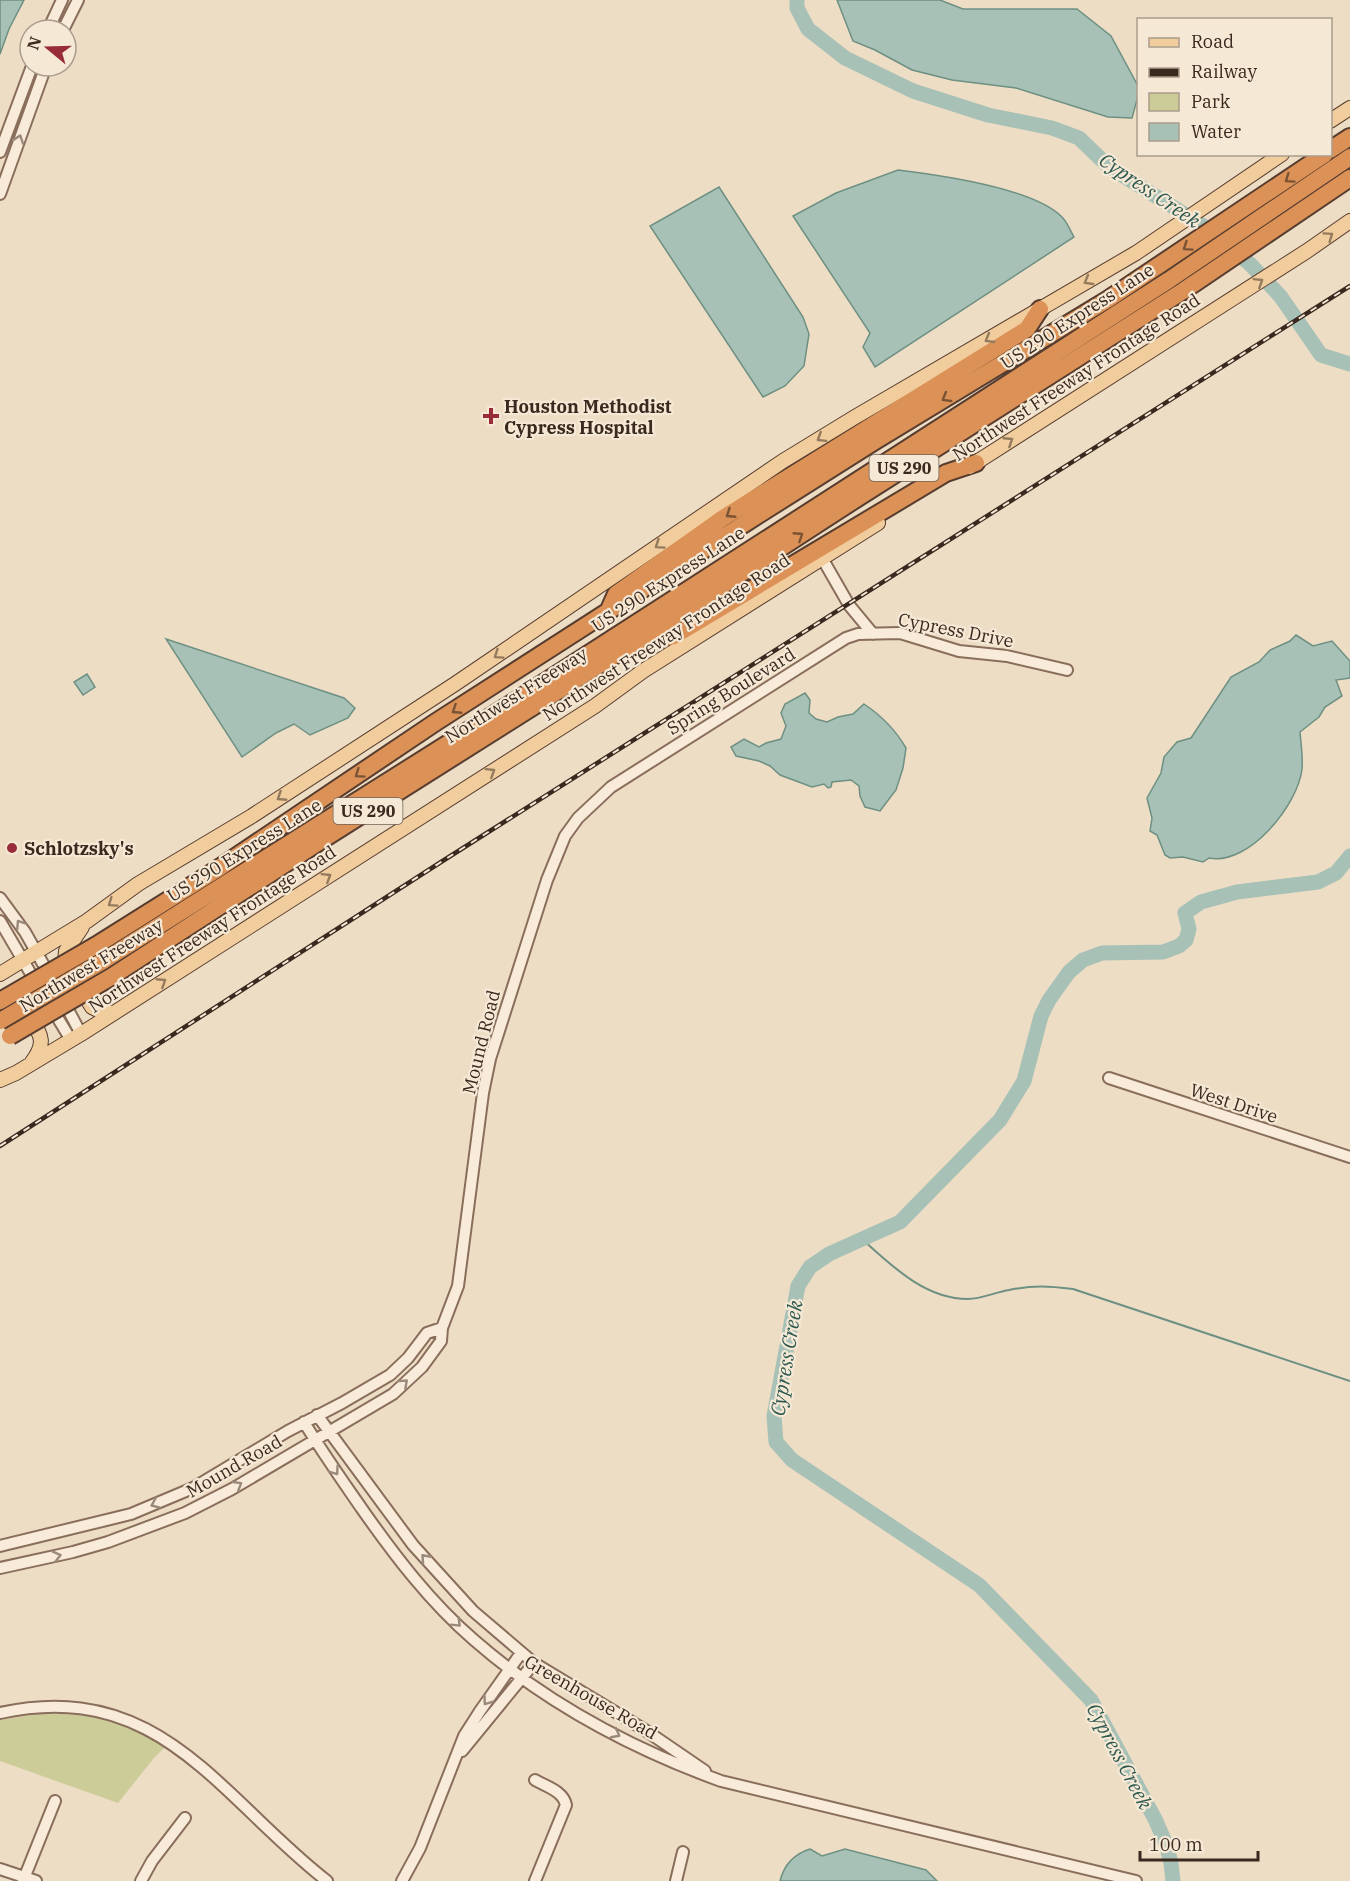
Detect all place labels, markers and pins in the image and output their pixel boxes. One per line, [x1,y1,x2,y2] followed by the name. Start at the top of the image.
[504,395,672,439] place label: Houston Methodist Cypress Hospital
[482,407,500,425] marker: Houston Methodist Cypress Hospital
[24,837,134,860] place label: Schlotzsky's
[5,841,19,855] marker: Schlotzsky's

